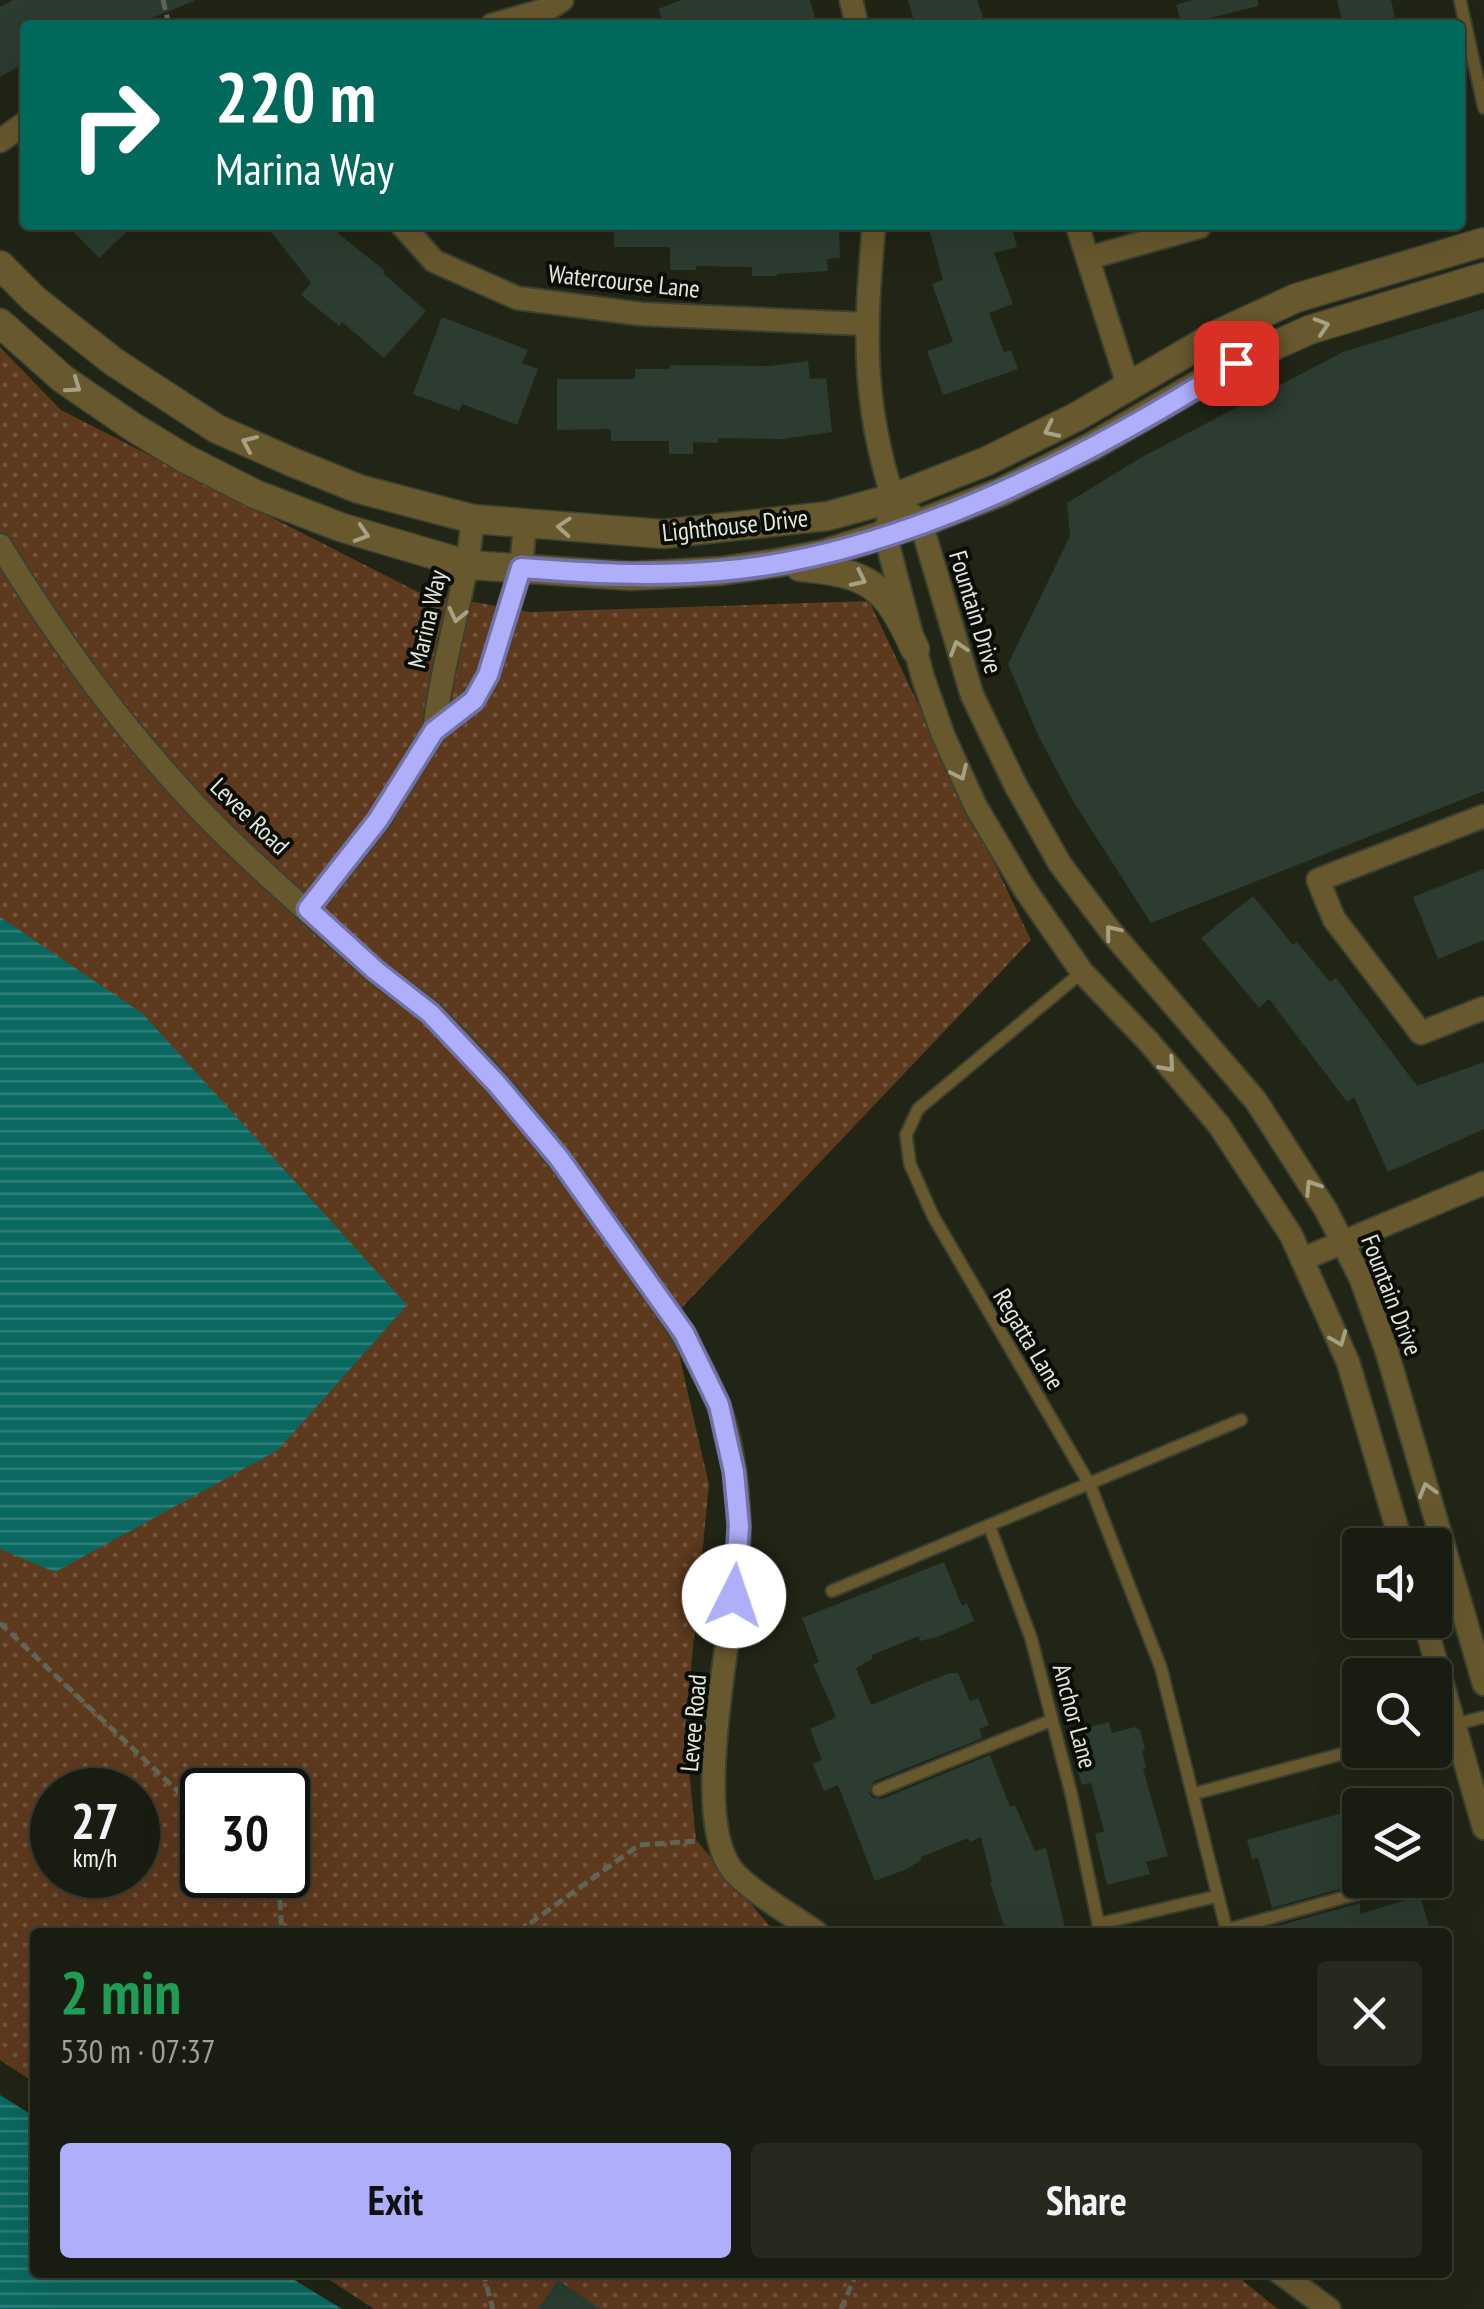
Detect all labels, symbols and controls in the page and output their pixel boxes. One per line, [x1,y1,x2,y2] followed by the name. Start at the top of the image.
[215,51,376,141] text: 220 m
[50,60,180,190] icon: right
[215,139,394,197] text: Marina Way
[547,257,701,305] street label: Watercourse Lane
[1312,317,1329,337] one-way arrow
[1194,321,1279,406] pin
[1209,336,1264,391] icon: arrive
[63,374,81,392] one-way arrow
[1043,417,1061,437] one-way arrow
[241,435,259,455] one-way arrow
[660,501,810,549] street label: Lighthouse Drive
[556,516,572,538] one-way arrow
[353,522,370,542] one-way arrow
[942,547,1010,677] street label: Fountain Drive
[400,566,454,671] street label: Marina Way
[848,567,866,586] one-way arrow
[448,606,469,623] one-way arrow
[949,641,970,658] one-way arrow
[948,763,968,781] one-way arrow
[204,771,296,861] street label: Levee Road
[1106,926,1124,944] one-way arrow
[1156,1053,1174,1071] one-way arrow
[1305,1180,1324,1198] one-way arrow
[1354,1230,1430,1360] street label: Fountain Drive
[986,1283,1072,1395] street label: Regatta Lane
[1327,1329,1347,1347] one-way arrow
[1418,1482,1439,1499] one-way arrow
[1342,1528,1452,1898] map controls
[1342,1528,1452,1638] button: sound
[682,1544,786,1648] position arrow
[1342,1658,1452,1768] button: search
[1046,1660,1104,1772] street label: Anchor Lane
[673,1673,713,1773] street label: Levee Road
[180,1768,310,1898] speed limit sign: 30
[71,1788,119,1853] text: 27
[1342,1788,1452,1898] button: layers
[73,1842,117,1874] text: km/h
[60,1953,181,2031] text: 2 min
[1317,1961,1422,2066] button: close
[60,2030,215,2072] text: 530 m · 07:37
[60,2143,731,2258] button: Exit
[751,2143,1422,2258] button: Share

